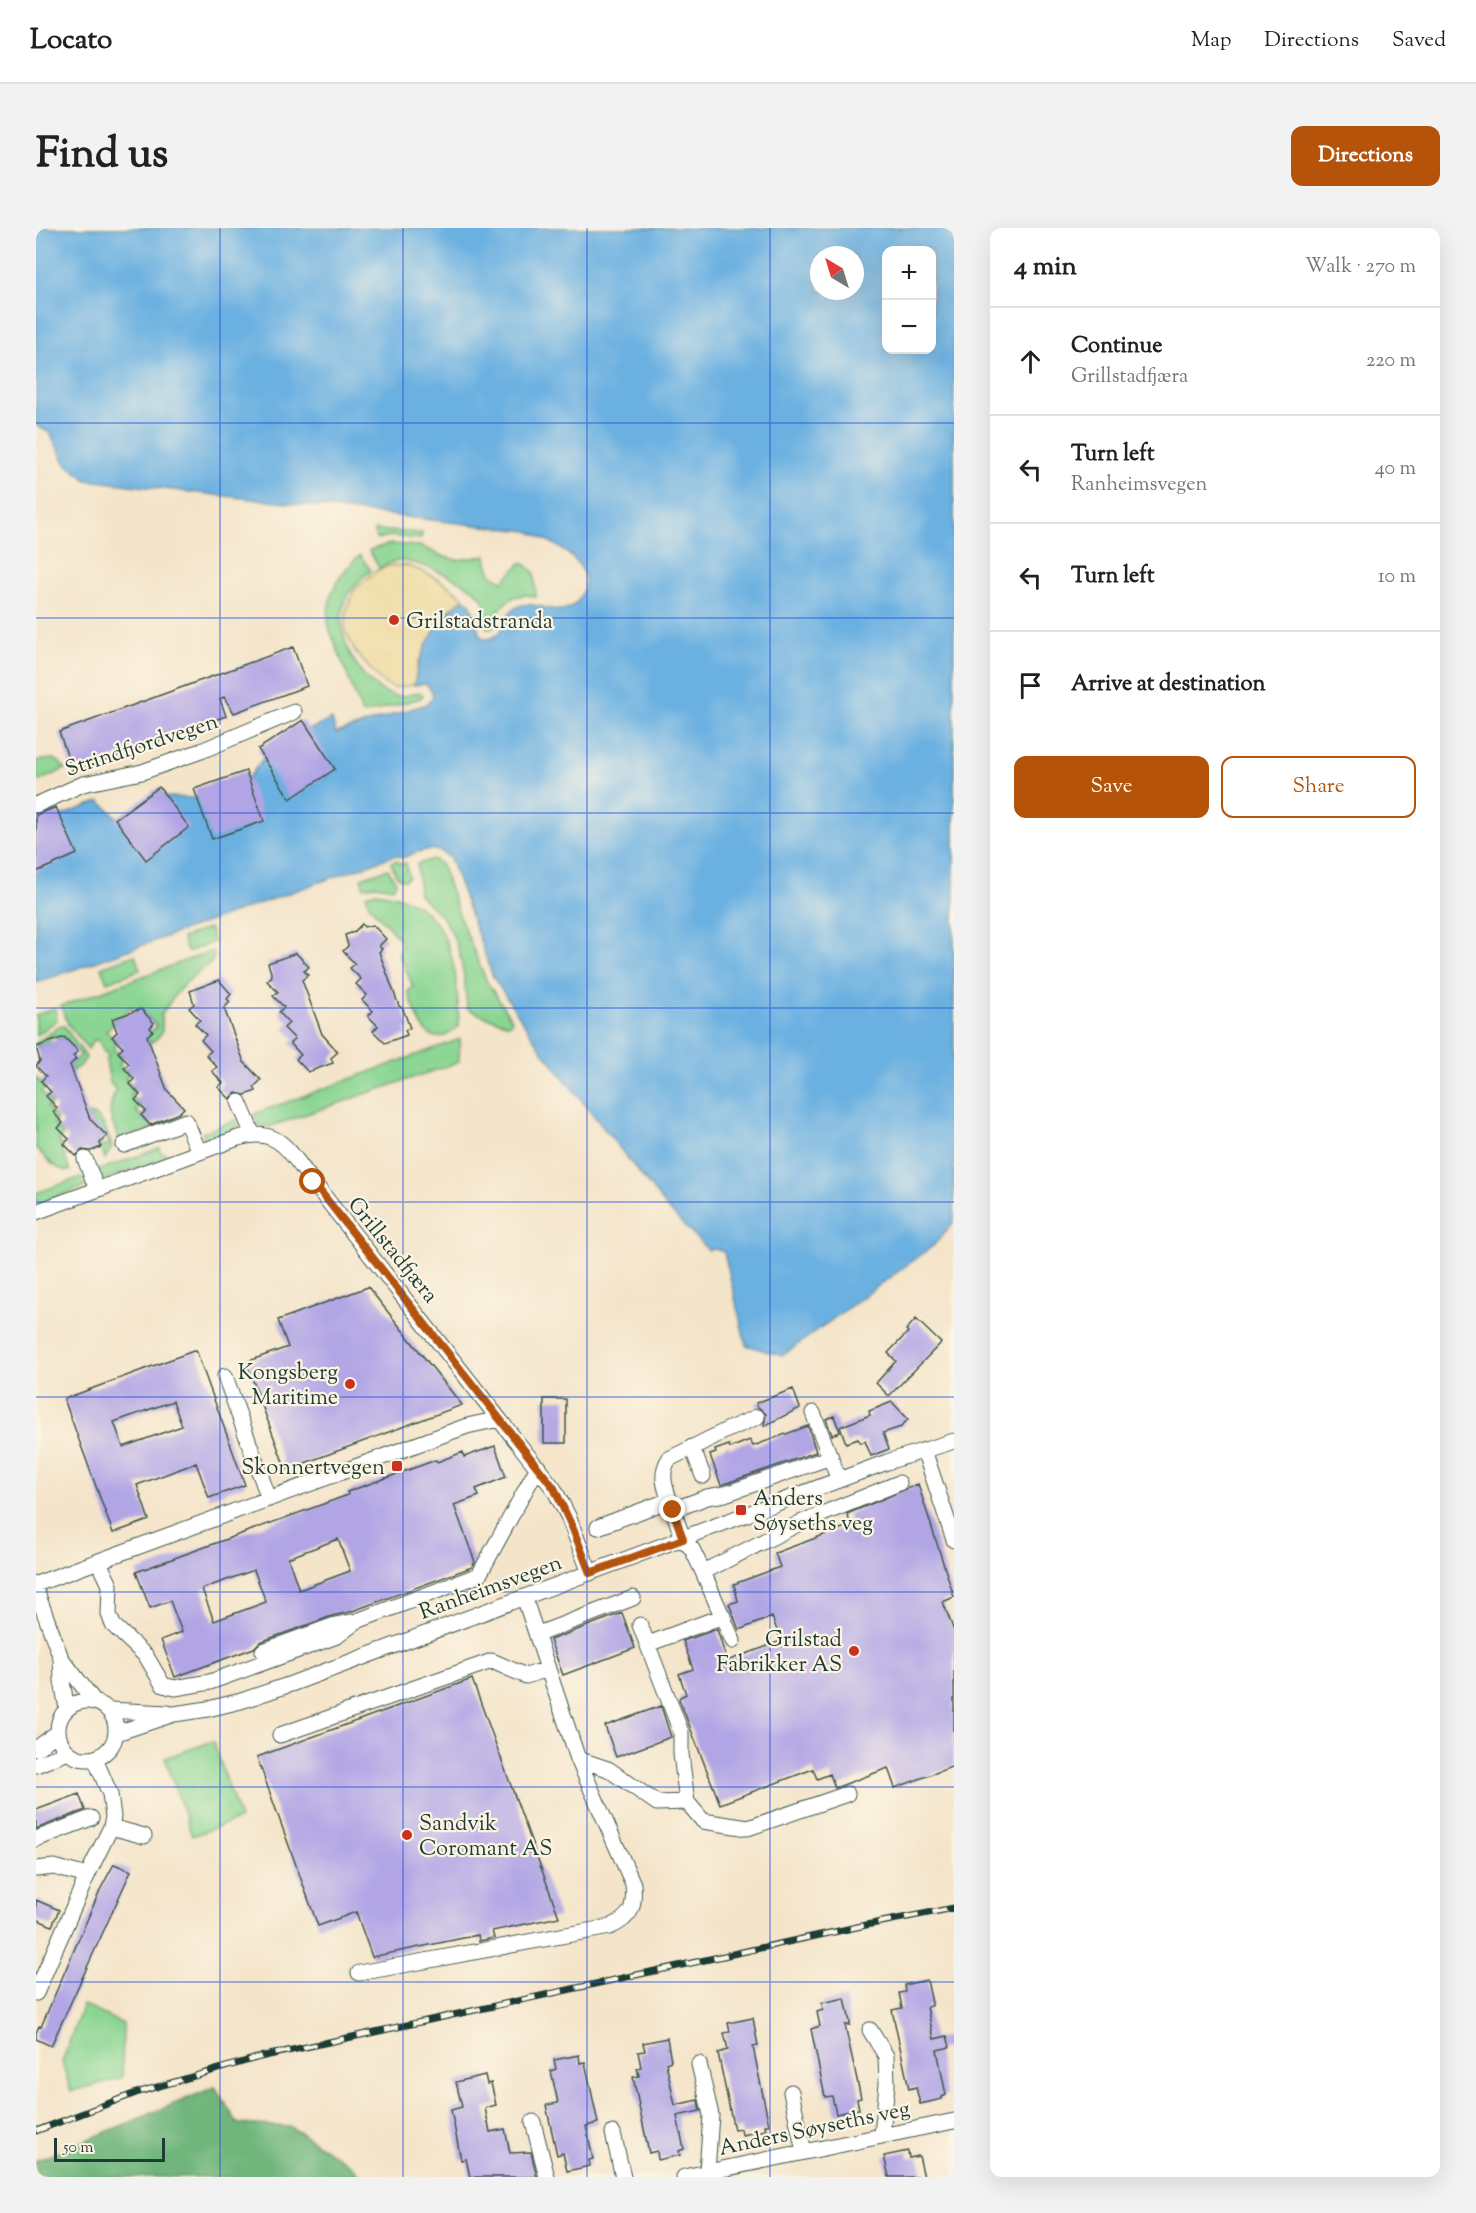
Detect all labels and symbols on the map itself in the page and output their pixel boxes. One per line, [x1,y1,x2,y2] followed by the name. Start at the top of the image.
[810,246,864,300] north arrow
[406,607,553,639] place label: Grilstadstranda
[387,613,401,627] marker: Grilstadstranda
[61,707,223,787] street label: Strindfjordvegen
[299,1168,325,1194] route start
[339,1191,445,1311] street label: Grillstadfjæra
[238,1358,338,1415] place label: Kongsberg Maritime
[343,1377,357,1391] marker: Kongsberg Maritime
[241,1453,385,1485] place label: Skonnertvegen
[390,1459,404,1473] marker: Skonnertvegen
[753,1484,873,1541] place label: Anders Søyseths veg
[659,1496,685,1522] route end
[734,1503,748,1517] marker: Anders Søyseths veg
[415,1548,567,1630] street label: Ranheimsvegen
[716,1625,842,1682] place label: Grilstad Fabrikker AS
[847,1644,861,1658] marker: Grilstad Fabrikker AS
[419,1809,552,1866] place label: Sandvik Coromant AS
[400,1828,414,1842] marker: Sandvik Coromant AS
[716,2094,913,2166] street label: Anders Søyseths veg
[54,2135,165,2162] scale bar

